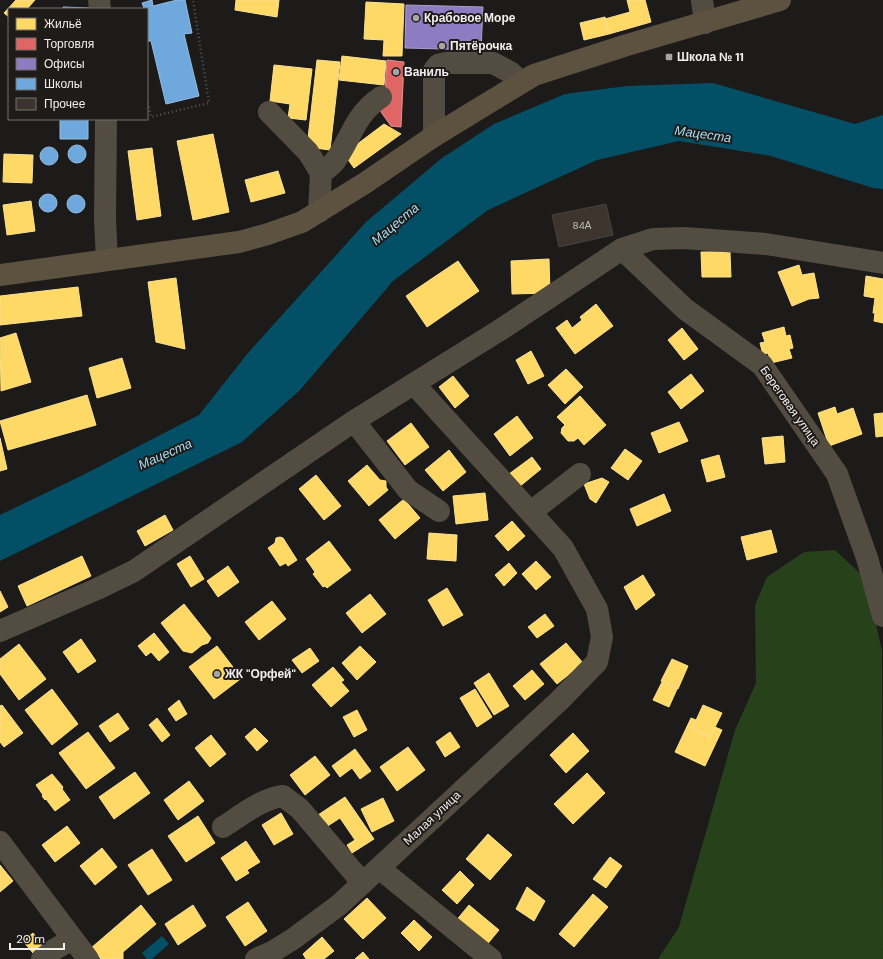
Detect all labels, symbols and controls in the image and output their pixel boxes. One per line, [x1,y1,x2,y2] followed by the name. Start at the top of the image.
[8,8,148,120] legend
[424,10,516,26] place label: Крабовое Море
[411,13,421,23] marker: Крабовое Море
[44,16,82,32] text: Жильё
[44,36,94,52] text: Торговля
[450,38,513,54] place label: Пятёрочка
[437,41,447,51] marker: Пятёрочка
[677,49,744,65] place label: Школа № 11
[664,52,674,62] marker: Школа № 11
[44,56,85,72] text: Офисы
[404,64,449,80] place label: Ваниль
[391,67,401,77] marker: Ваниль
[44,76,82,92] text: Школы
[44,96,86,112] text: Прочее
[674,122,732,146] water label: Мацеста
[368,199,422,249] water label: Мацеста
[573,219,592,232] house number: 84А
[756,363,824,449] street label: Береговая улица
[135,435,195,473] water label: Мацеста
[224,666,296,682] place label: ЖК "Орфей"
[212,669,222,679] marker: ЖК "Орфей"
[400,787,464,849] street label: Малая улица
[10,925,64,951] scale bar
[16,931,45,947] text: 20 m

